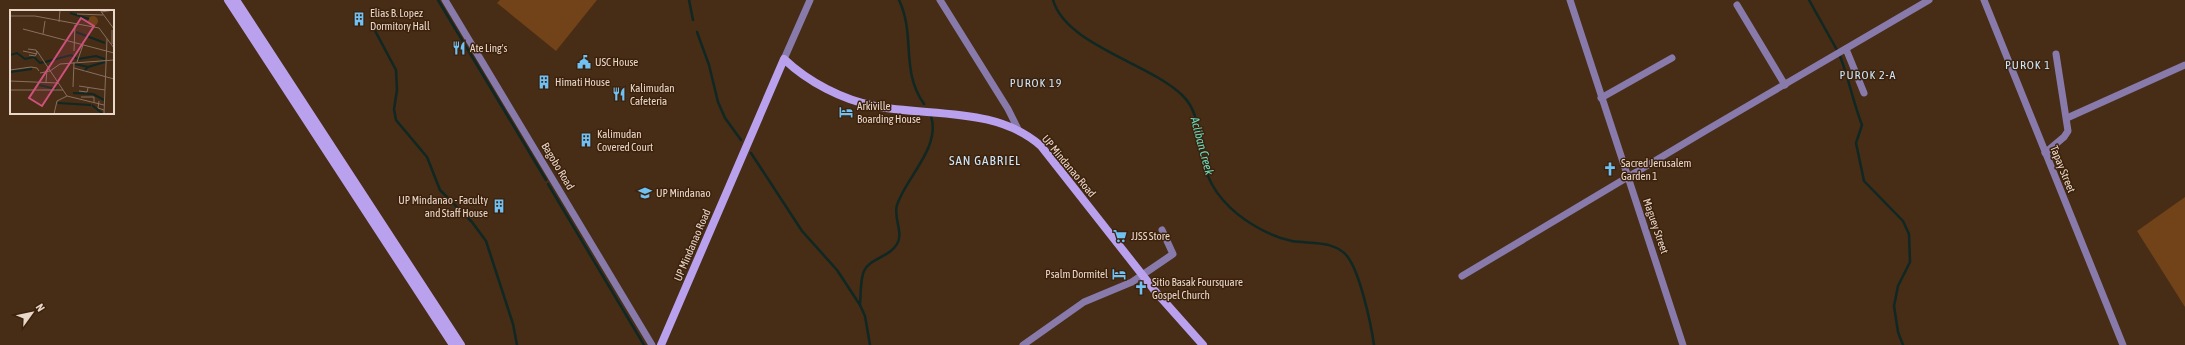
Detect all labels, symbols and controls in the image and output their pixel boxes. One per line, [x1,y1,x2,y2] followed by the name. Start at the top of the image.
[370,7,430,32] place label: Elias B. Lopez Dormitory Hall
[10,10,114,114] inset map
[351,11,367,27] building icon: Elias B. Lopez Dormitory Hall
[451,40,467,56] restaurant icon: Ate Ling's
[470,42,508,54] place label: Ate Ling's
[576,54,592,70] public building icon: USC House
[595,56,638,68] place label: USC House
[2005,58,2051,72] district label: PUROK 1
[1840,68,1896,82] district label: PUROK 2-A
[536,74,552,90] building icon: Himati House
[555,76,610,88] place label: Himati House
[1010,76,1062,90] district label: PUROK 19
[630,82,675,107] place label: Kalimudan Cafeteria
[611,86,627,102] restaurant icon: Kalimudan Cafeteria
[857,100,921,125] place label: Arkiville Boarding House
[838,104,854,120] hotel icon: Arkiville Boarding House
[1187,114,1217,177] water label: Acliban Creek
[597,128,653,153] place label: Kalimudan Covered Court
[578,132,594,148] building icon: Kalimudan Covered Court
[1040,133,1098,199] street label: UP Mindanao Road
[539,140,577,192] street label: Bagobo Road
[2048,144,2078,194] street label: Tapay Street
[949,153,1021,168] district label: SAN GABRIEL
[1621,157,1692,182] place label: Sacred Jerusalem Garden 1
[1602,161,1618,177] church icon: Sacred Jerusalem Garden 1
[637,185,653,201] school or university icon: UP Mindanao
[656,187,711,199] place label: UP Mindanao
[398,194,488,219] place label: UP Mindanao - Faculty and Staff House
[1641,197,1671,255] street label: Maguey Street
[491,198,507,214] building icon: UP Mindanao - Faculty and Staff House
[671,207,713,283] street label: UP Mindanao Road
[1112,228,1128,244] supermarket icon: JJSS Store
[1131,230,1170,242] place label: JJSS Store
[1111,266,1127,282] hotel icon: Psalm Dormitel
[1045,268,1108,280] place label: Psalm Dormitel
[1152,276,1243,301] place label: Sitio Basak Foursquare Gospel Church
[1133,280,1149,296] church icon: Sitio Basak Foursquare Gospel Church
[12,293,52,333] north arrow
[34,302,47,314] text: N

